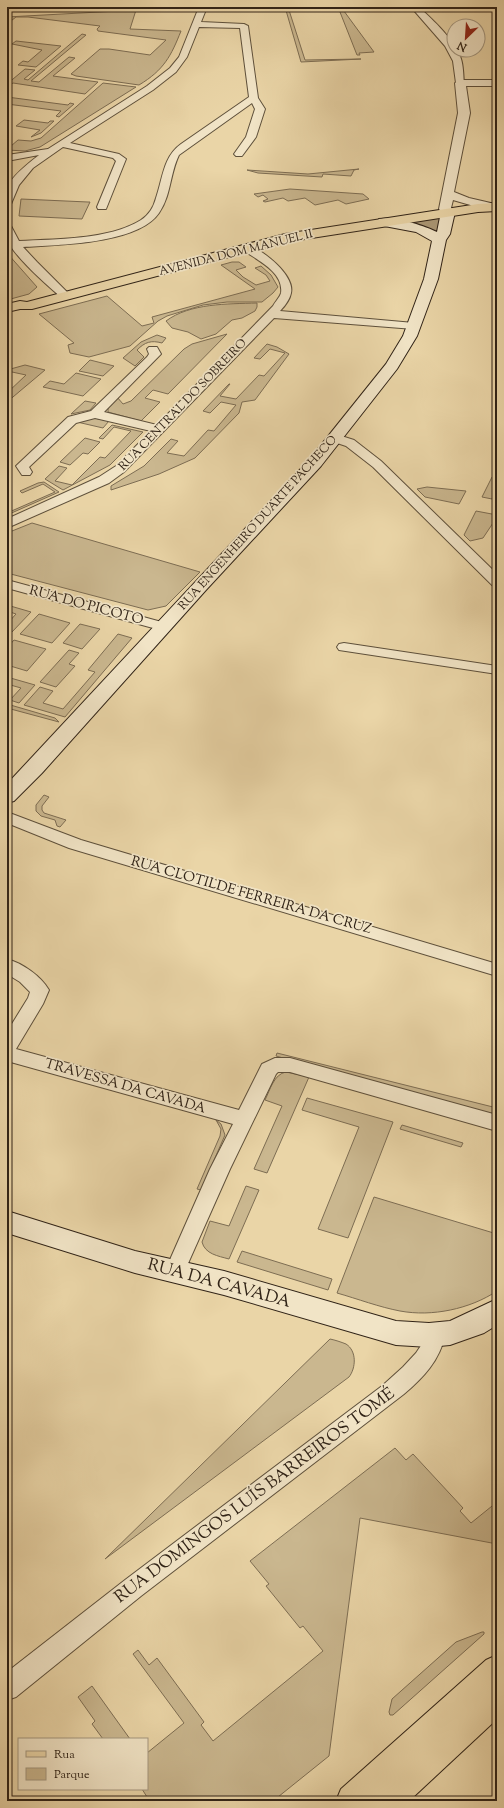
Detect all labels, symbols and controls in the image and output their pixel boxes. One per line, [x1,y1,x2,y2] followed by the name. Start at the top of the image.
[446,18,486,58] north arrow
[455,37,470,56] text: N
[157,225,315,281] street label: AVENIDA DOM MANUEL II
[115,335,251,475] street label: RUA CENTRAL DO SOBREIRO
[174,432,342,614] street label: RUA ENGENHEIRO DUARTE PACHECO
[27,581,145,631] street label: RUA DO PICOTO
[128,852,374,940] street label: RUA CLOTILDE FERREIRA DA CRUZ
[42,1054,209,1120] street label: TRAVESSA DA CAVADA
[145,1253,294,1315] street label: RUA DA CAVADA
[110,1382,400,1610] street label: RUA DOMINGOS LUÍS BARREIROS TOMÉ
[18,1738,148,1790] legend
[54,1746,75,1764] text: Rua
[54,1766,90,1784] text: Parque

